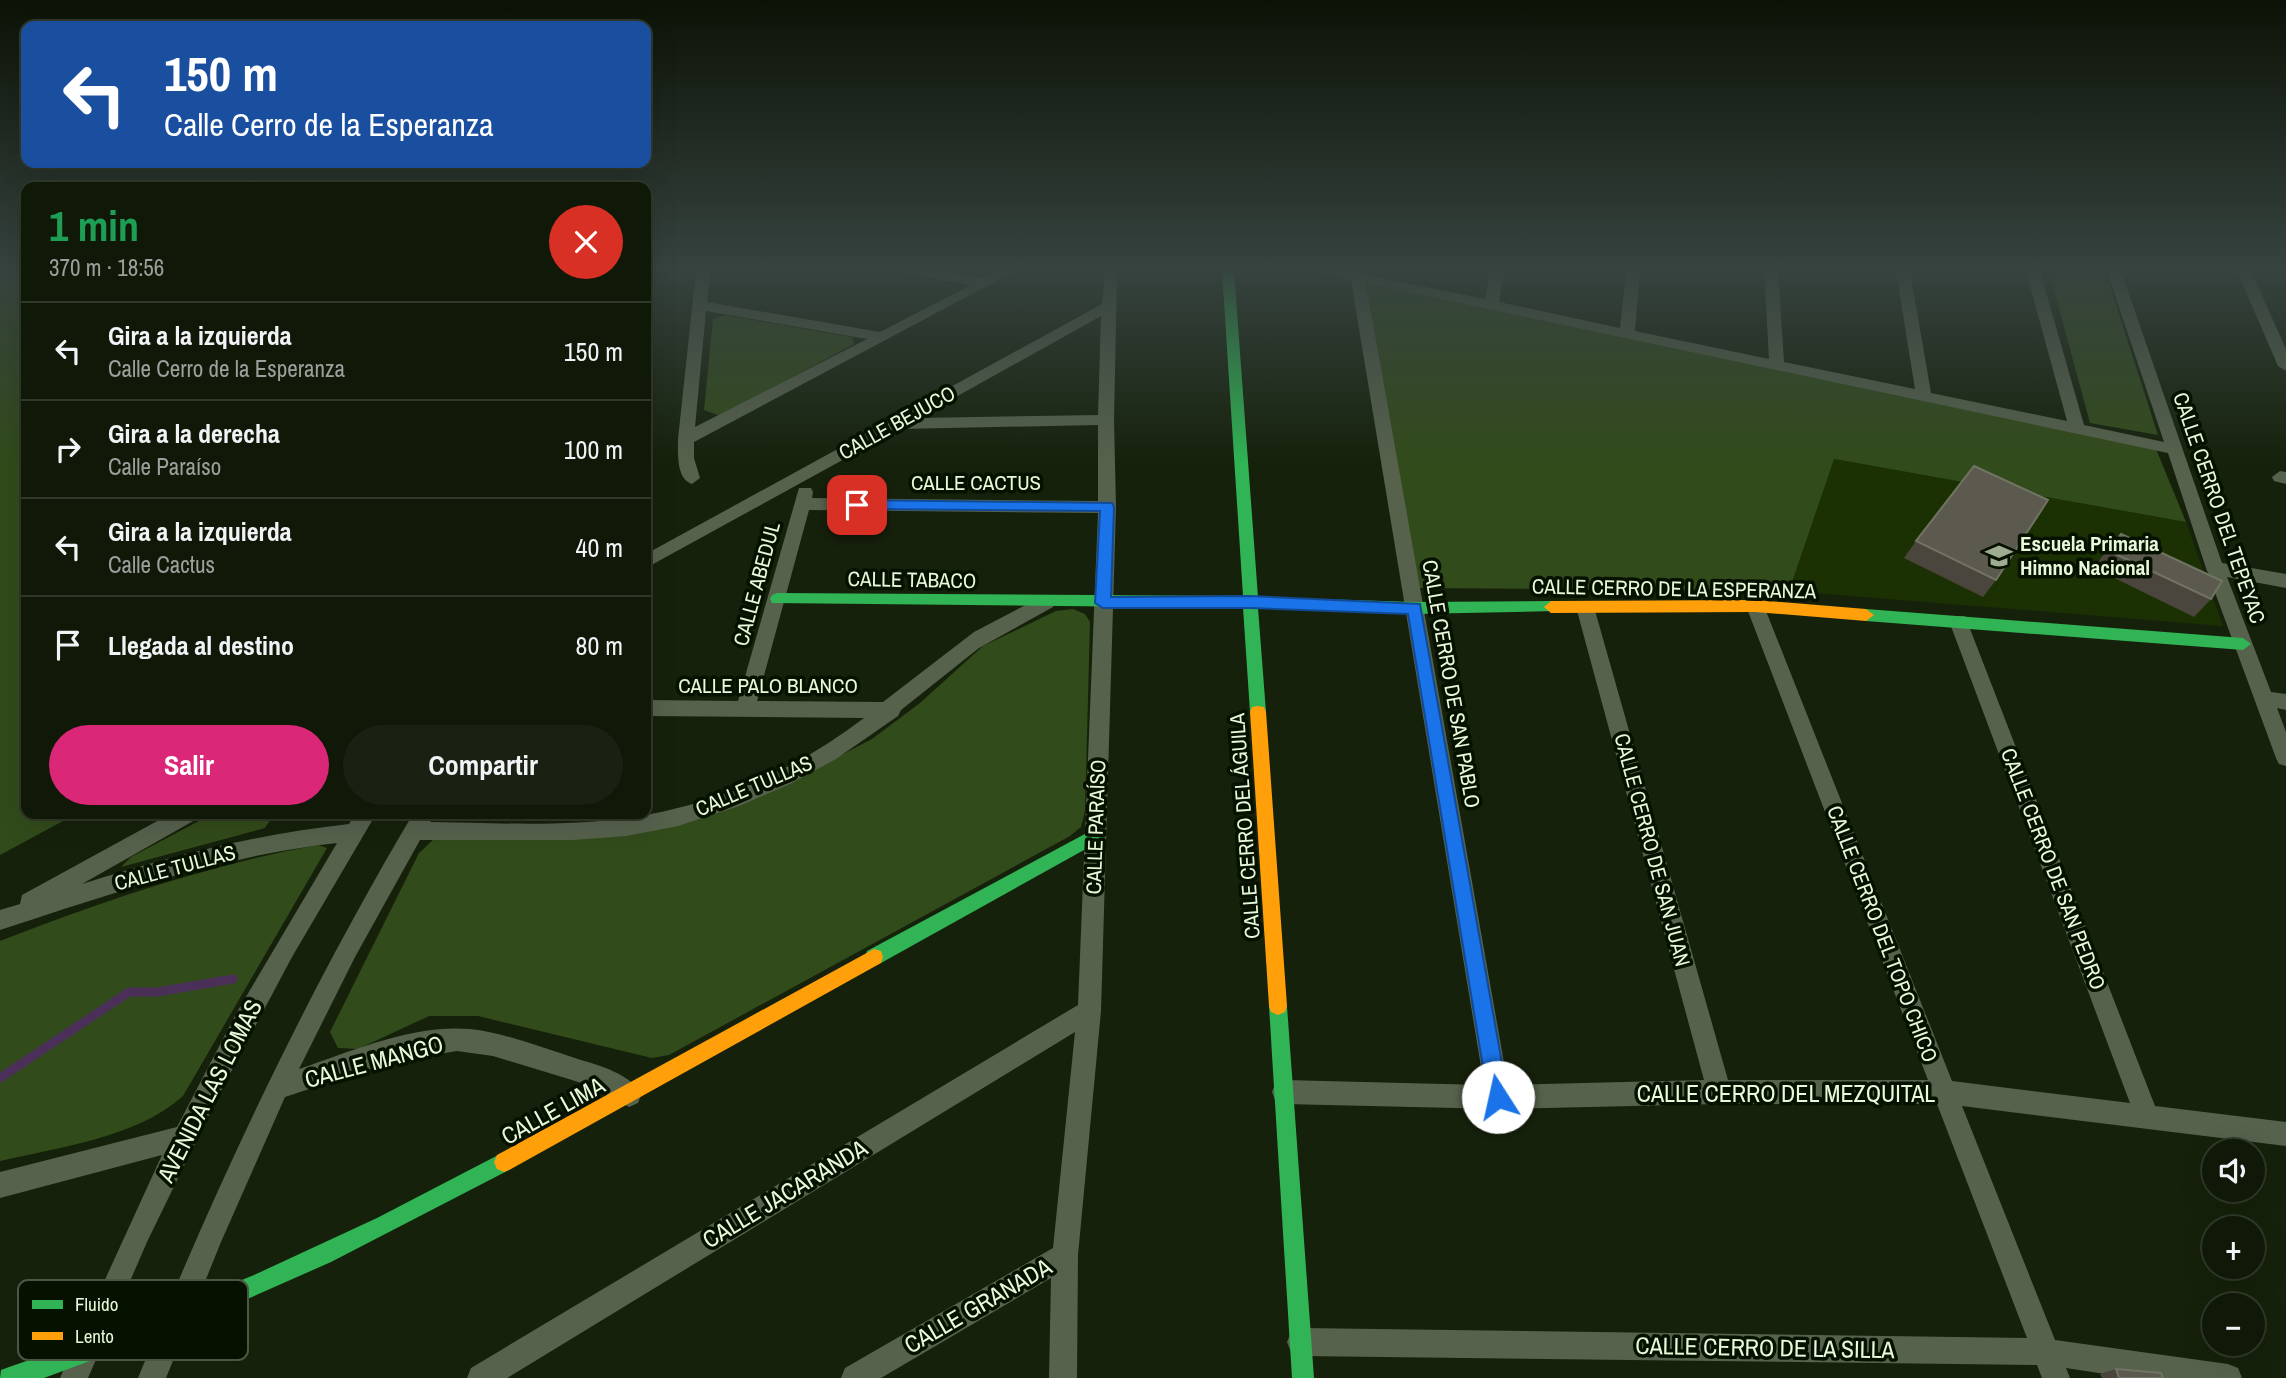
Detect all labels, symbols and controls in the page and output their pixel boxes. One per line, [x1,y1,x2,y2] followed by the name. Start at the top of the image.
[164,40,278,106] text: 150 m
[49,49,140,140] icon: left
[164,103,494,146] text: Calle Cerro de la Esperanza
[49,198,139,254] text: 1 min
[549,205,623,279] button: close
[49,252,164,283] text: 370 m · 18:56
[108,318,292,353] text: Gira a la izquierda
[49,332,87,370] icon: left
[564,334,623,369] text: 150 m
[108,353,345,384] text: Calle Cerro de la Esperanza
[833,379,960,467] street label: CALLE BEJUCO
[2166,388,2273,627] street label: CALLE CERRO DEL TEPEYAC
[108,416,280,451] text: Gira a la derecha
[49,430,87,468] icon: right
[564,432,623,467] text: 100 m
[108,451,221,482] text: Calle Paraíso
[911,468,1041,497] street label: CALLE CACTUS
[827,475,887,535] pin
[838,486,876,524] icon: arrive
[108,514,292,549] text: Gira a la izquierda
[726,518,787,649] street label: CALLE ABEDUL
[49,528,87,566] icon: left
[2020,529,2159,582] place label: Escuela Primaria Himno Nacional
[576,530,623,565] text: 40 m
[1984,541,2014,571] school or university icon: Escuela Primaria Himno Nacional
[108,549,215,580] text: Calle Cactus
[1415,558,1488,810] street label: CALLE CERRO DE SAN PABLO
[847,564,977,595] street label: CALLE TABACO
[1532,572,1817,605] street label: CALLE CERRO DE LA ESPERANZA
[49,626,87,664] icon: arrive
[108,628,294,663] text: Llegada al destino
[576,628,623,663] text: 80 m
[678,671,858,700] street label: CALLE PALO BLANCO
[1222,712,1267,940] street label: CALLE CERRO DEL ÁGUILA
[49,725,329,805] button: Salir
[343,725,623,805] button: Compartir
[1607,730,1698,970] street label: CALLE CERRO DE SAN JUAN
[1994,744,2113,994] street label: CALLE CERRO DE SAN PEDRO
[691,748,817,823] street label: CALLE TULLAS
[1079,759,1112,895] street label: CALLE PARAÍSO
[1820,801,1945,1066] street label: CALLE CERRO DEL TOPO CHICO
[111,837,239,898] street label: CALLE TULLAS
[149,994,269,1188] street label: AVENIDA LAS LOMAS
[301,1027,447,1095] street label: CALLE MANGO
[1461,1060,1535,1134] position arrow
[495,1068,611,1152] street label: CALLE LIMA
[1637,1077,1935,1109] street label: CALLE CERRO DEL MEZQUITAL
[696,1131,874,1255] street label: CALLE JACARANDA
[2202,1139,2265,1356] map controls
[2202,1139,2265,1202] button: sound
[2202,1216,2265,1279] button: +
[898,1250,1058,1360] street label: CALLE GRANADA
[18,1280,248,1360] legend
[75,1291,118,1317] text: Fluido
[2202,1293,2265,1356] button: −
[75,1323,114,1349] text: Lento
[1635,1329,1896,1365] street label: CALLE CERRO DE LA SILLA

